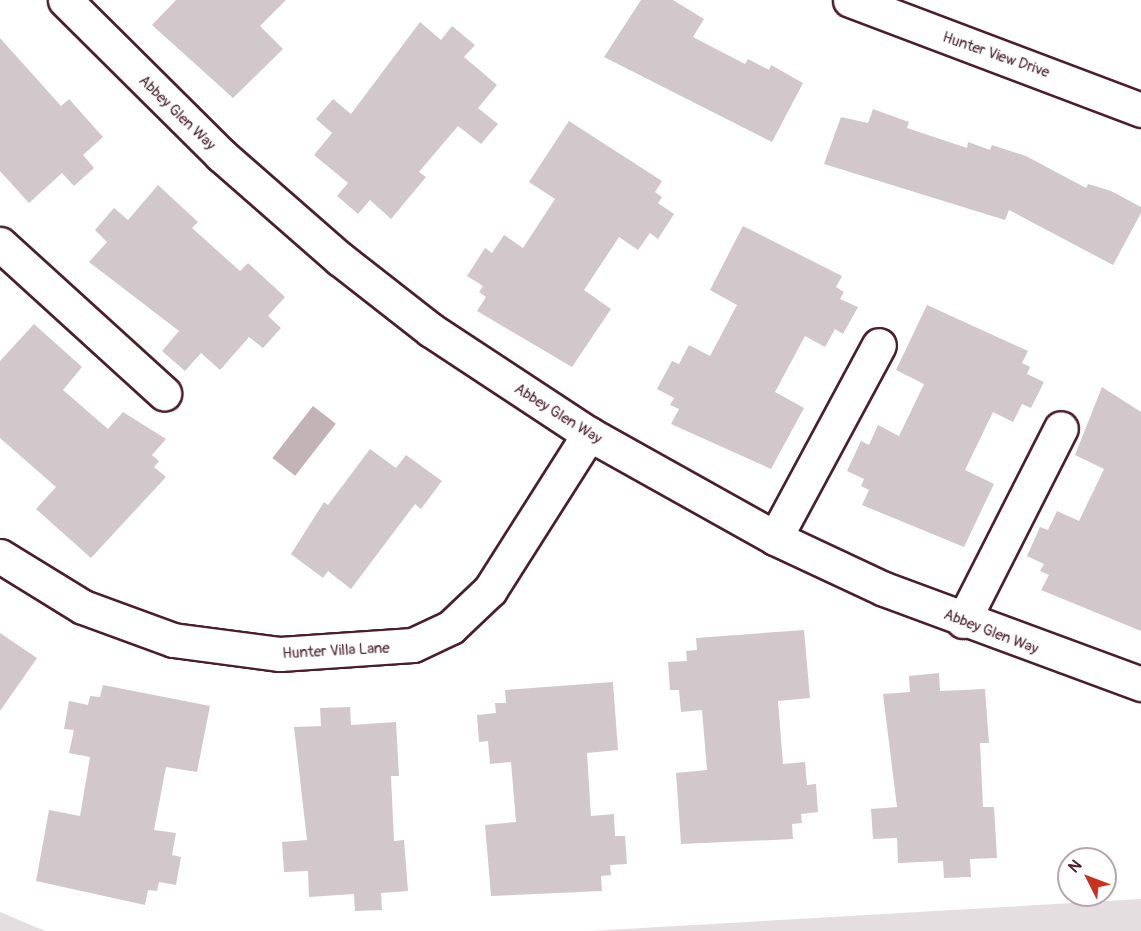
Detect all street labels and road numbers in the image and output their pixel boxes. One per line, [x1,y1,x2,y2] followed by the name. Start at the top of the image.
[940,28,1052,82] street label: Hunter View Drive
[135,72,219,154] street label: Abbey Glen Way
[511,380,605,448] street label: Abbey Glen Way
[941,606,1041,658] street label: Abbey Glen Way
[282,639,390,663] street label: Hunter Villa Lane

